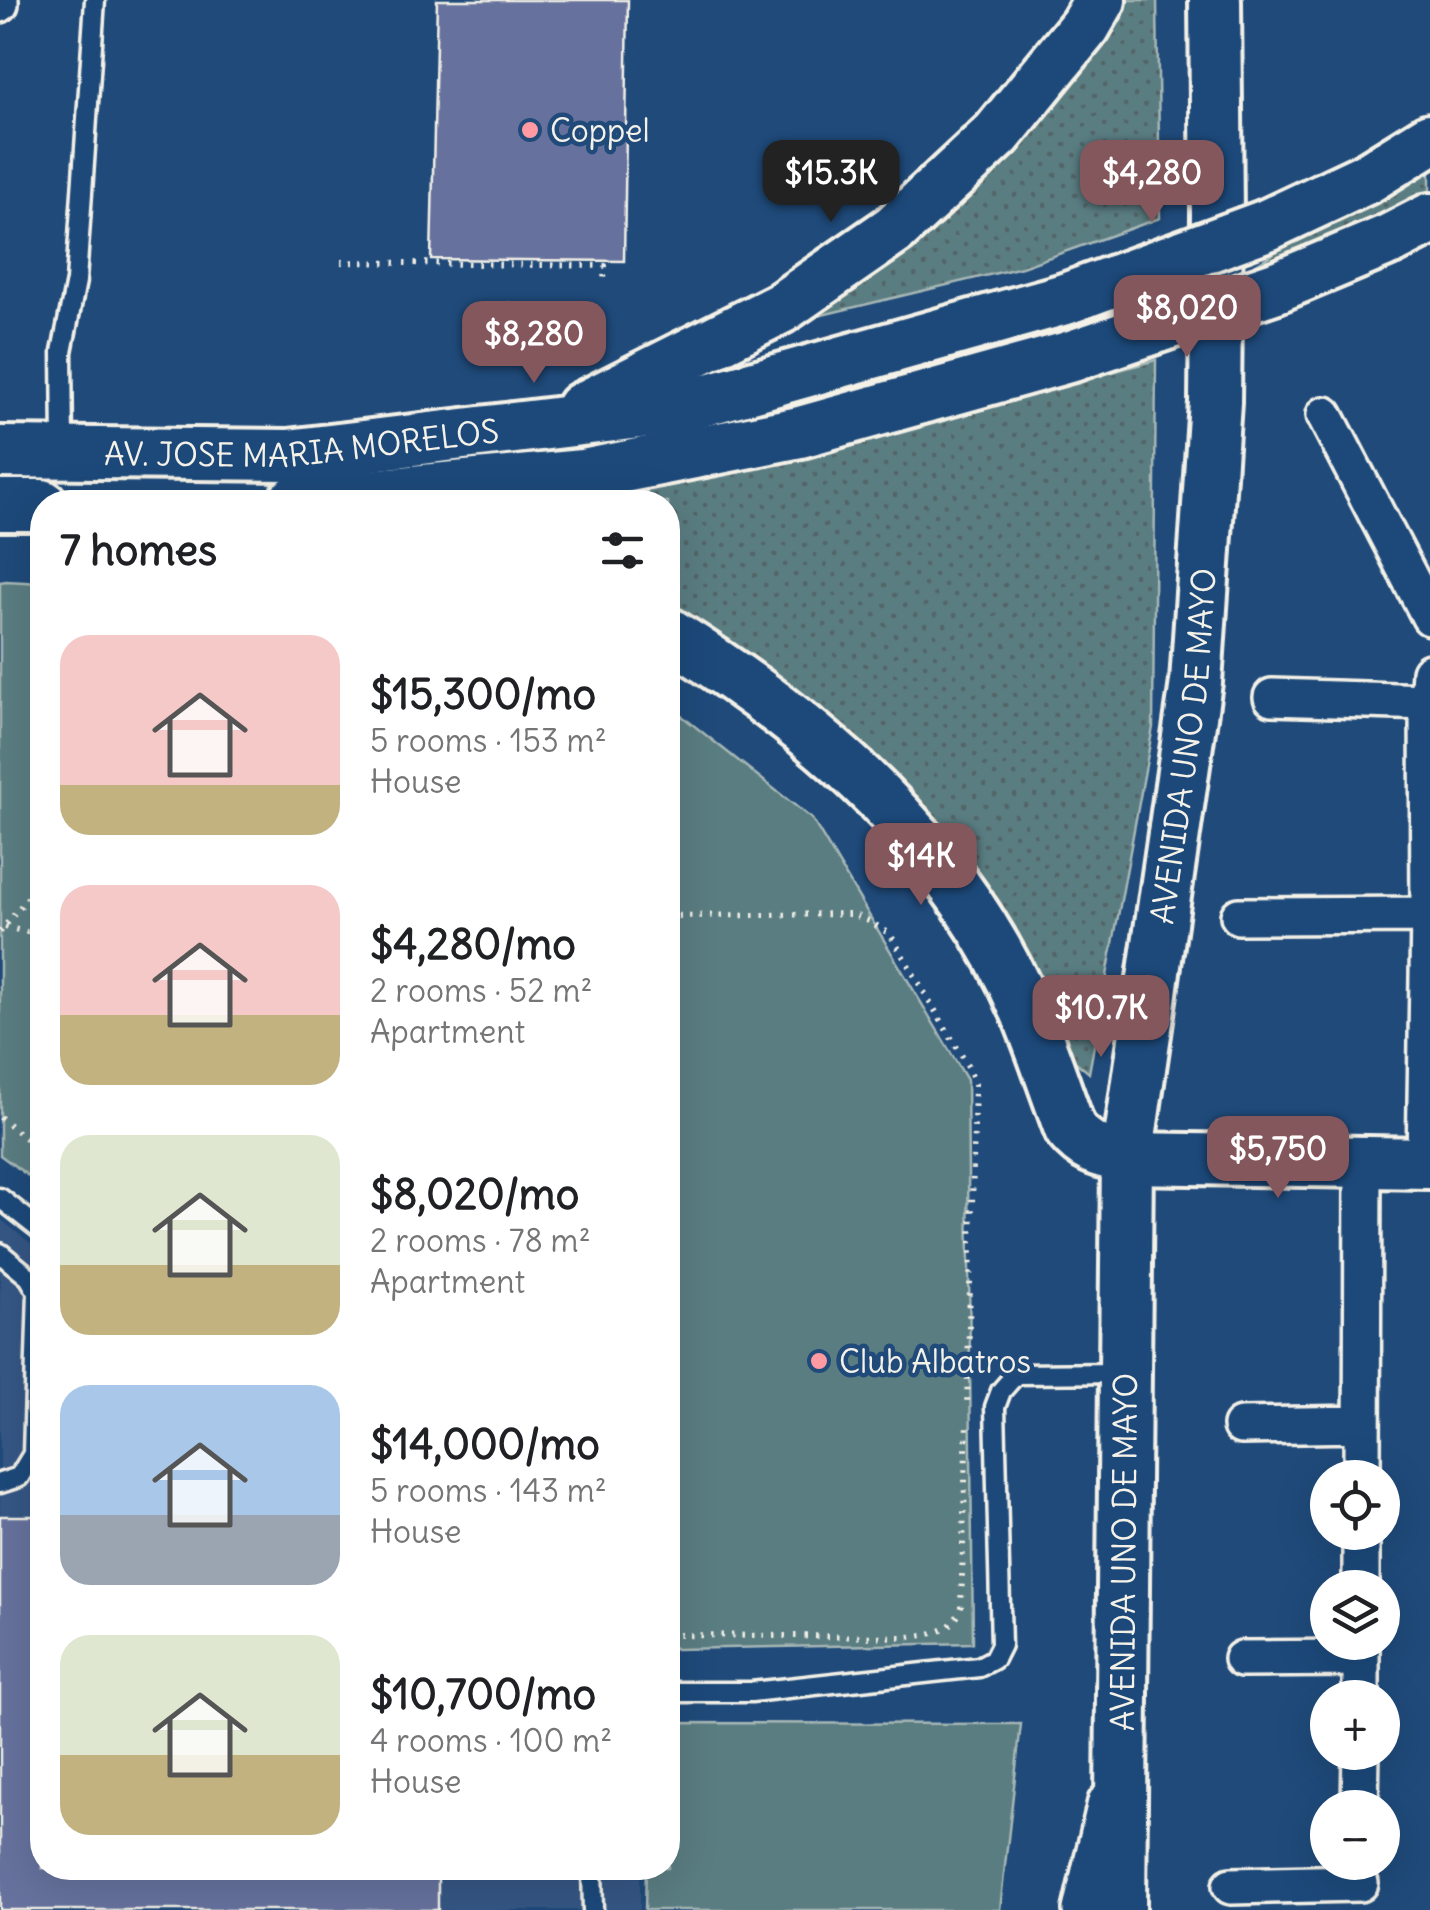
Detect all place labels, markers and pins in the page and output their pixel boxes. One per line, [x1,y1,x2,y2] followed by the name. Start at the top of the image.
[550,110,650,151] place label: Coppel
[519,119,541,141] marker: Coppel
[750,140,912,225] pin: $15.3K
[1071,140,1233,225] pin: $4,280
[1106,275,1268,360] pin: $8,020
[453,301,615,386] pin: $8,280
[862,823,980,908] pin: $14K
[1020,975,1182,1060] pin: $10.7K
[1197,1116,1359,1201] pin: $5,750
[839,1341,1031,1382] place label: Club Albatros
[808,1350,830,1372] marker: Club Albatros

